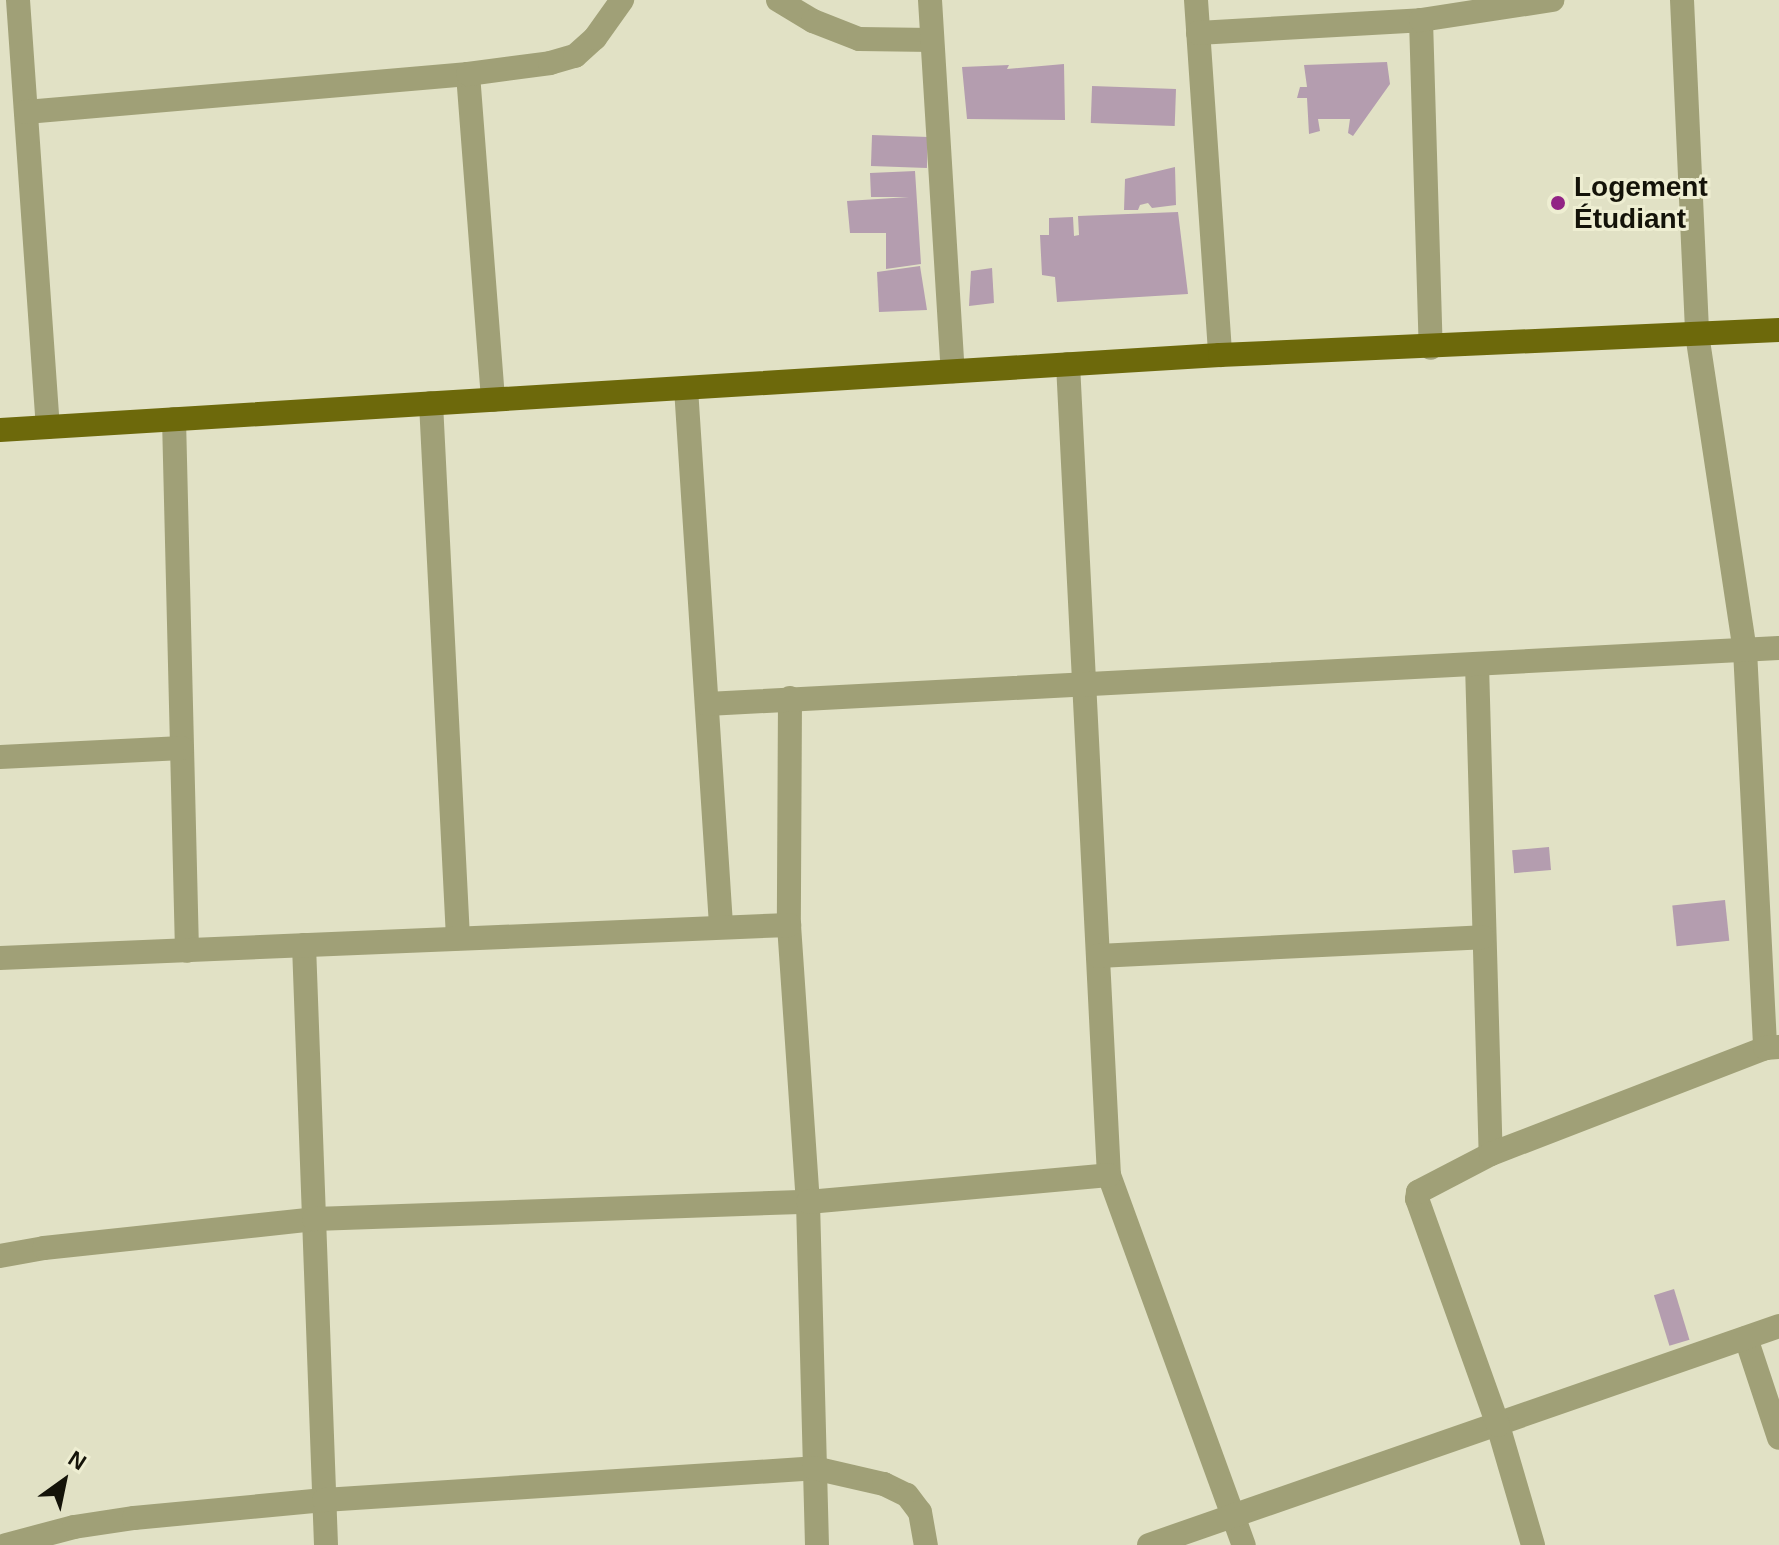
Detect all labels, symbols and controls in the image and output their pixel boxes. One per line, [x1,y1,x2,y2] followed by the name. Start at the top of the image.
[1574,170,1708,236] place label: Logement Étudiant
[1549,194,1567,212] marker: Logement Étudiant
[24,1441,104,1521] north arrow
[64,1446,91,1475] text: N

